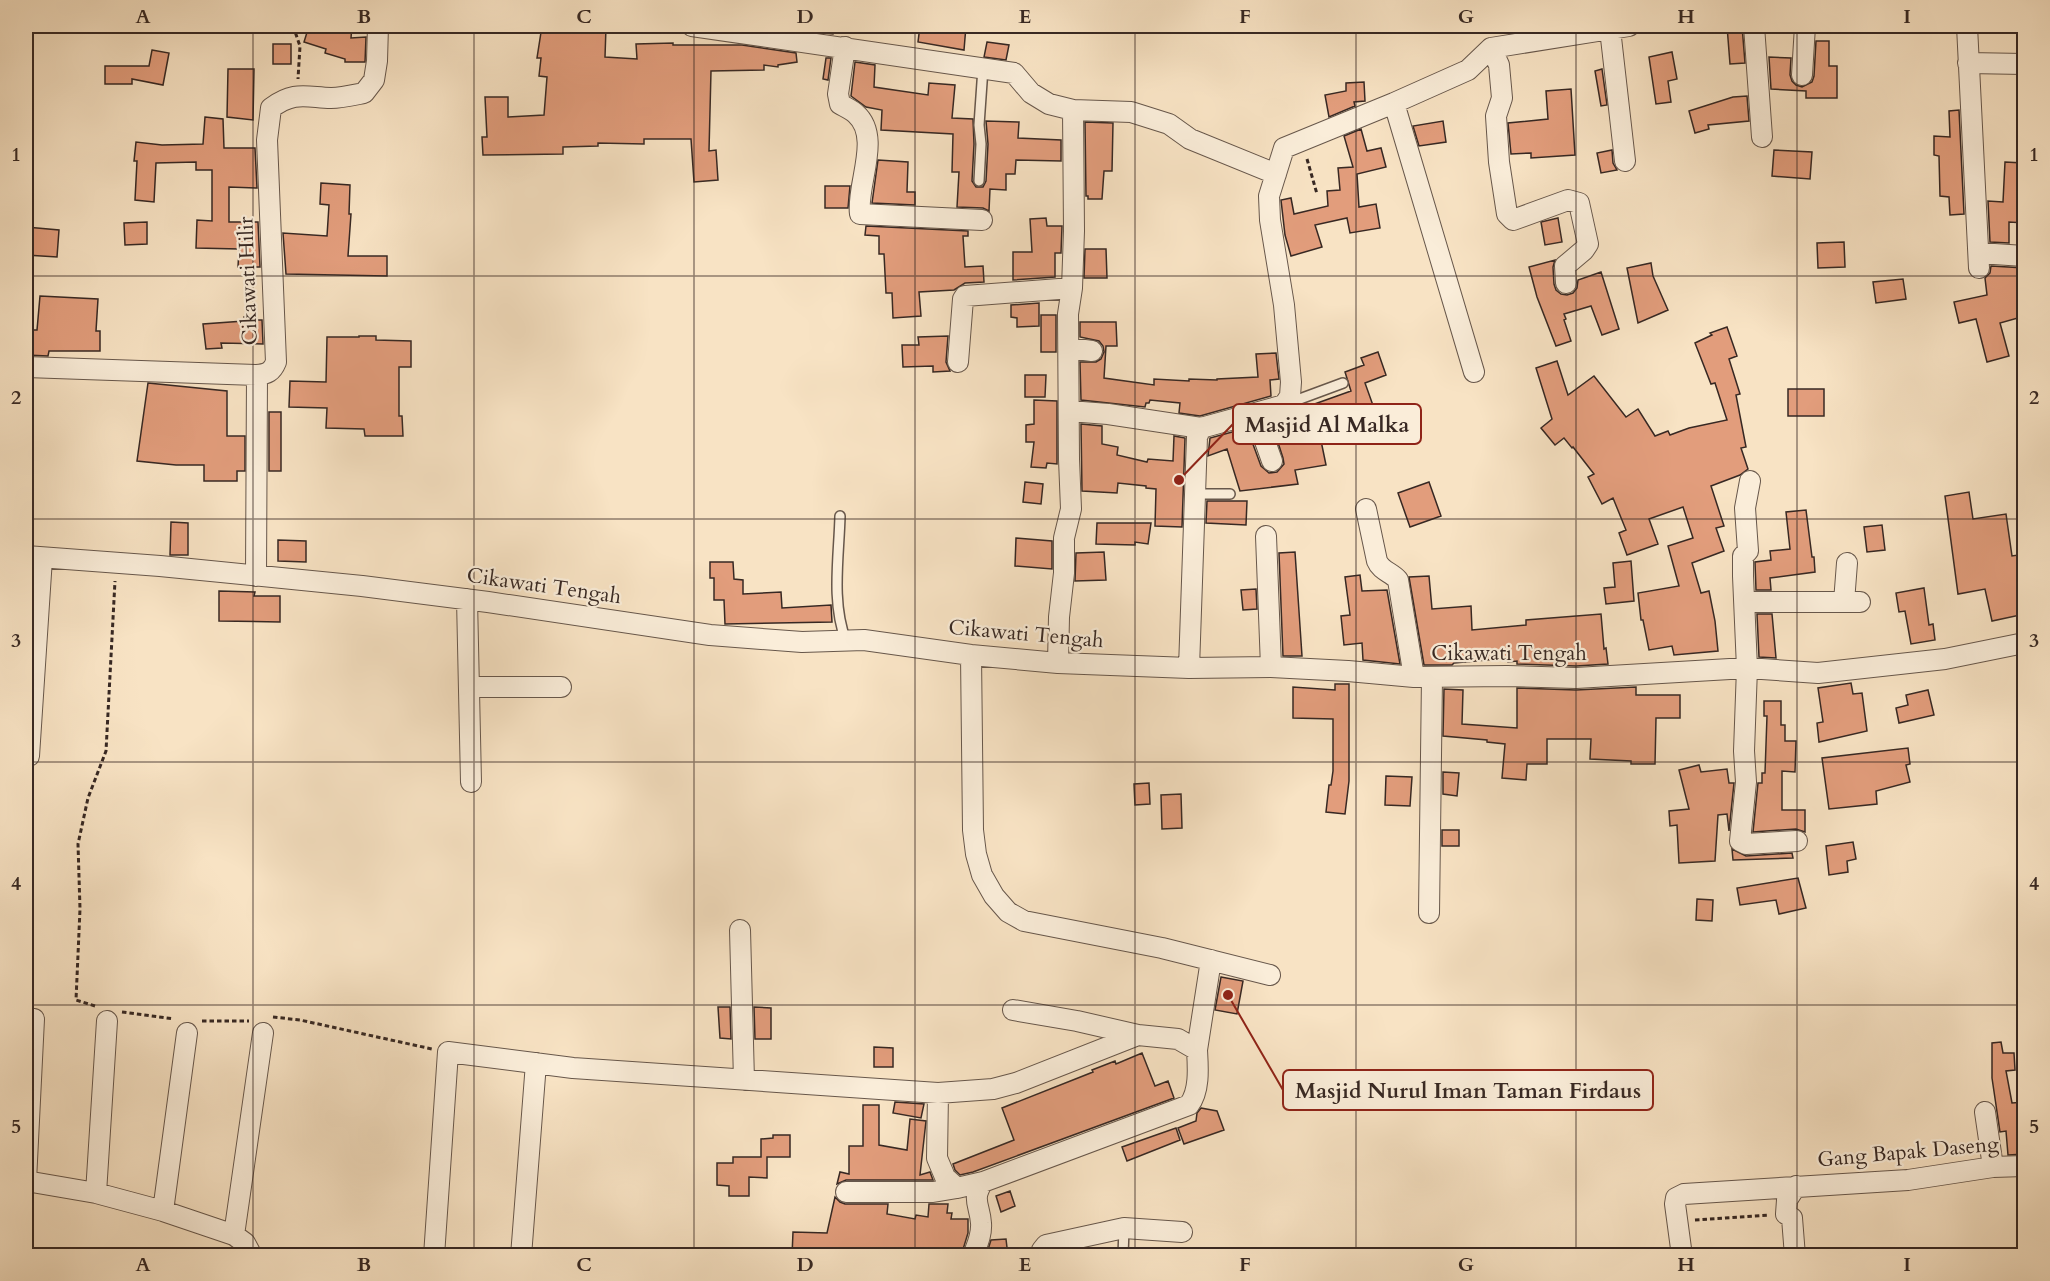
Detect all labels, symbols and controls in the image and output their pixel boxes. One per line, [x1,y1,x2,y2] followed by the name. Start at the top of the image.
[135,3,151,30] text: A
[357,3,371,30] text: B
[576,3,592,30] text: C
[796,3,814,30] text: D
[1019,3,1031,30] text: E
[1239,3,1251,30] text: F
[1458,3,1474,30] text: G
[1677,3,1695,30] text: H
[1903,3,1911,30] text: I
[11,141,21,168] text: 1
[2029,141,2039,168] text: 1
[231,216,265,346] street label: Cikawati Hilir
[11,384,21,411] text: 2
[2029,384,2039,411] text: 2
[1233,404,1421,444] callout: Masjid Al Malka
[1245,410,1409,440] text: Masjid Al Malka
[465,561,624,611] street label: Cikawati Tengah
[947,613,1105,655] street label: Cikawati Tengah
[11,627,21,654] text: 3
[2029,627,2039,654] text: 3
[1431,639,1587,668] street label: Cikawati Tengah
[11,870,21,897] text: 4
[2029,870,2039,897] text: 4
[1283,1070,1653,1110] callout: Masjid Nurul Iman Taman Firdaus
[1295,1076,1641,1106] text: Masjid Nurul Iman Taman Firdaus
[11,1113,21,1140] text: 5
[2029,1113,2039,1140] text: 5
[1816,1130,2000,1174] street label: Gang Bapak Daseng
[135,1251,151,1278] text: A
[357,1251,371,1278] text: B
[576,1251,592,1278] text: C
[796,1251,814,1278] text: D
[1019,1251,1031,1278] text: E
[1239,1251,1251,1278] text: F
[1458,1251,1474,1278] text: G
[1677,1251,1695,1278] text: H
[1903,1251,1911,1278] text: I

